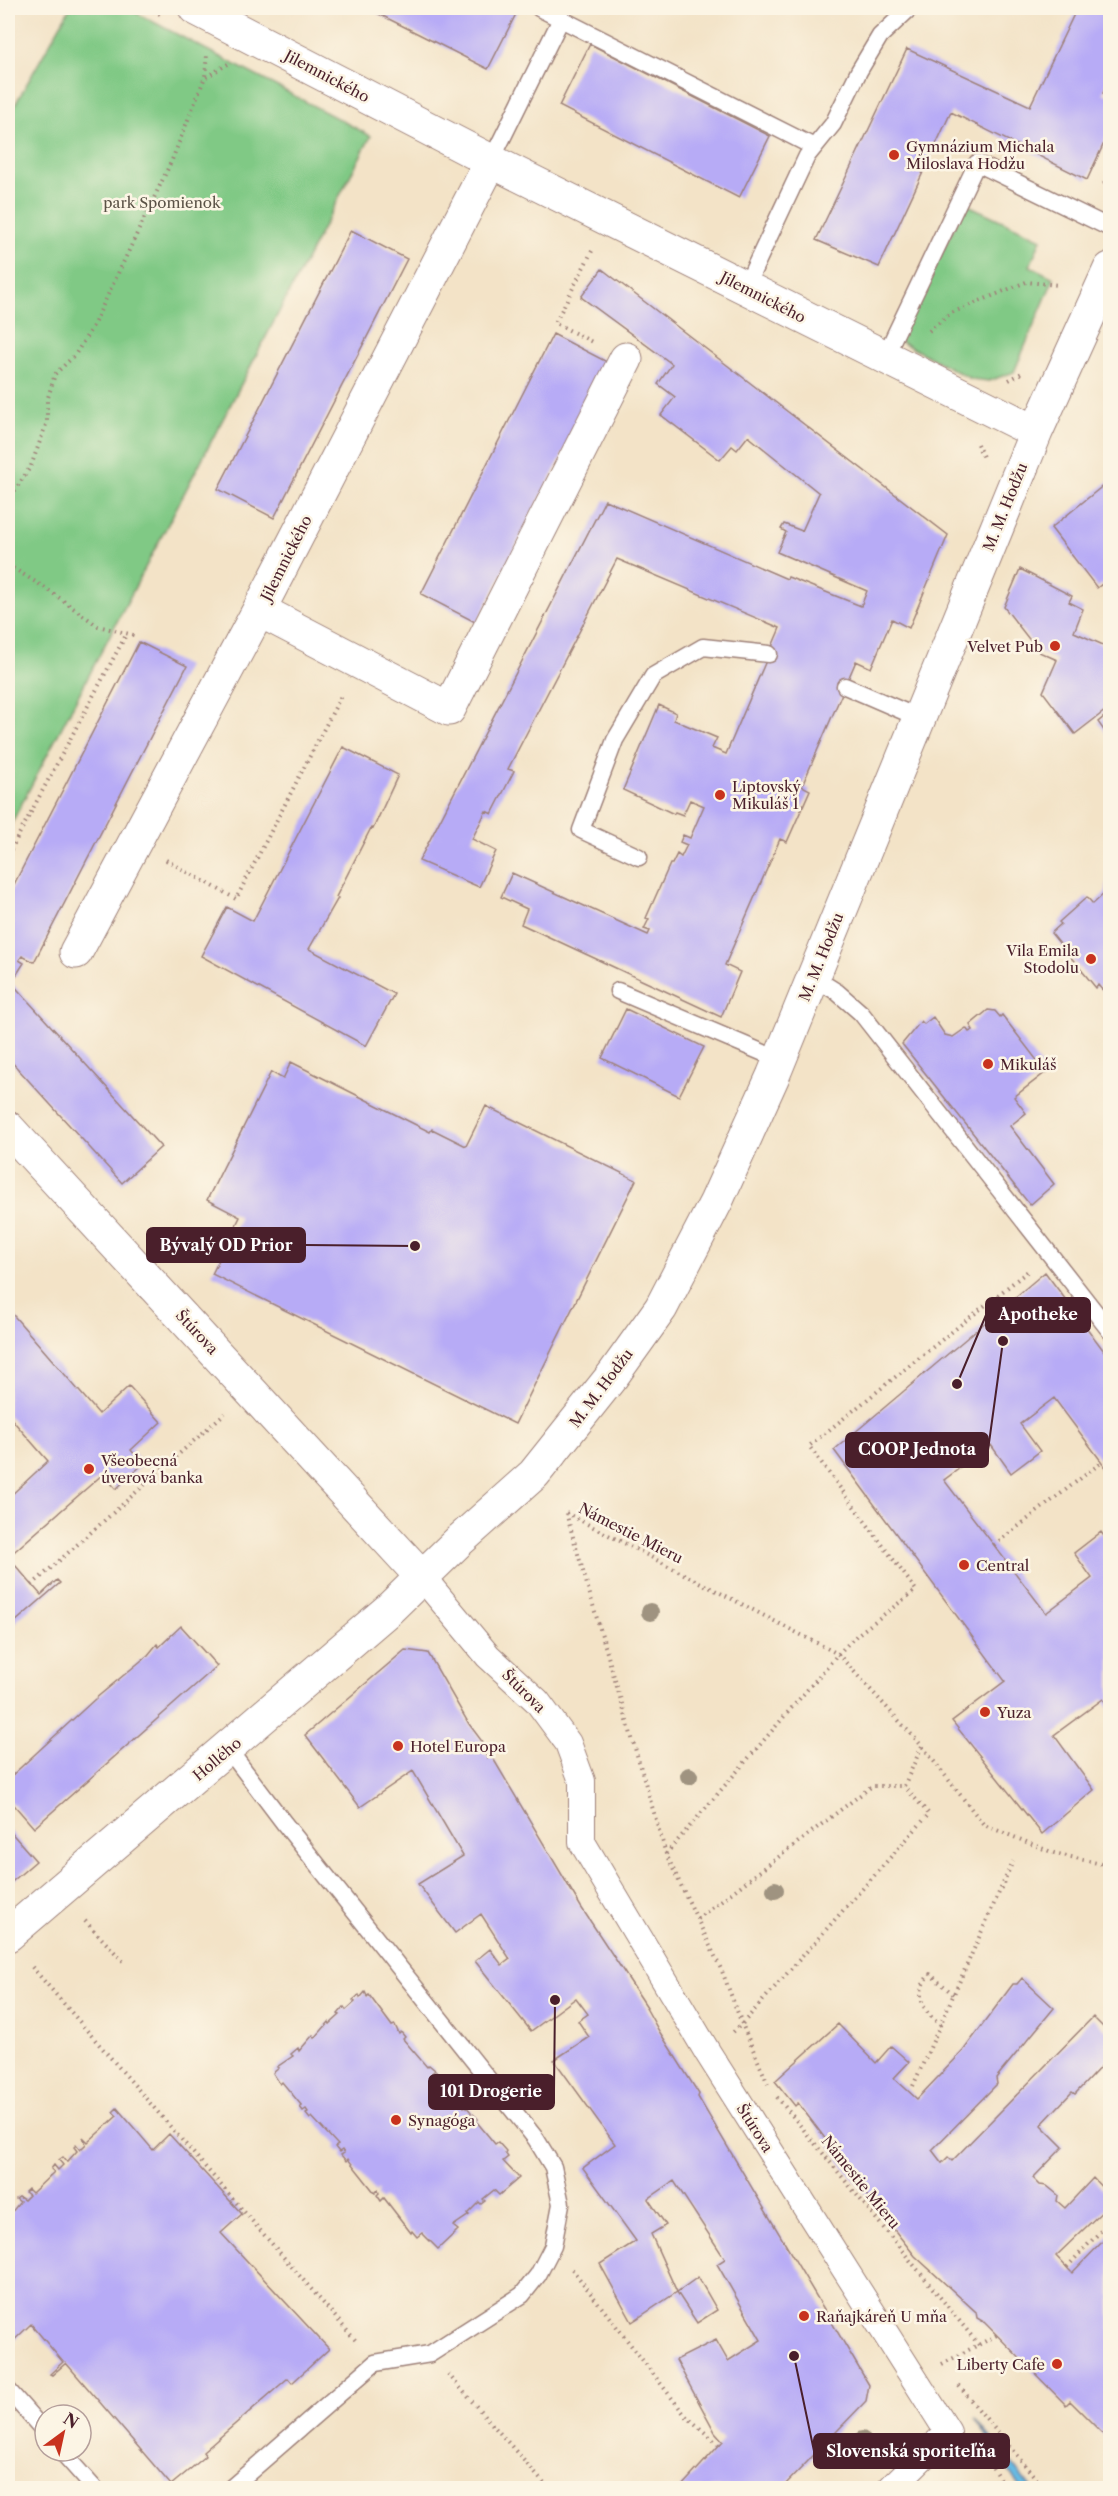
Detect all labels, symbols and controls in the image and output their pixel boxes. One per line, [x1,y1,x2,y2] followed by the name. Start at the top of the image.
[279,45,373,106] street label: Jilemnického
[906,137,1054,173] place label: Gymnázium Michala Miloslava Hodžu
[887,148,901,162] marker: Gymnázium Michala Miloslava Hodžu
[103,193,222,212] park label: park Spomienok
[715,266,809,327] street label: Jilemnického
[979,460,1031,554] street label: M. M. Hodžu
[255,512,316,606] street label: Jilemnického
[966,637,1043,656] place label: Velvet Pub
[1048,639,1062,653] marker: Velvet Pub
[732,777,801,813] place label: Liptovský Mikuláš 1
[713,788,727,802] marker: Liptovský Mikuláš 1
[795,910,847,1004] street label: M. M. Hodžu
[1005,941,1079,977] place label: Vila Emila Stodolu
[1084,952,1098,966] marker: Vila Emila Stodolu
[1000,1055,1057,1074] place label: Mikuláš
[981,1057,995,1071] marker: Mikuláš
[147,1228,305,1262] callout: Bývalý OD Prior
[159,1235,293,1255] text: Bývalý OD Prior
[986,1298,1090,1332] callout: Apotheke
[997,1304,1078,1324] text: Apotheke
[172,1306,222,1358] street label: Štúrova
[565,1345,637,1431] street label: M. M. Hodžu
[846,1433,988,1467] callout: COOP Jednota
[858,1439,977,1459] text: COOP Jednota
[100,1451,203,1487] place label: Všeobecná úverová banka
[82,1462,96,1476] marker: Všeobecná úverová banka
[576,1499,686,1567] street label: Námestie Mieru
[976,1556,1030,1575] place label: Central
[957,1558,971,1572] marker: Central
[498,1665,550,1717] street label: Štúrova
[996,1703,1031,1722] place label: Yuza
[978,1705,992,1719] marker: Yuza
[189,1733,245,1785] street label: Hollého
[410,1737,506,1756] place label: Hotel Europa
[391,1739,405,1753] marker: Hotel Europa
[429,2075,554,2109] callout: 101 Drogerie
[440,2081,542,2101] text: 101 Drogerie
[733,2100,777,2156] street label: Štúrova
[408,2111,475,2130] place label: Synagóga
[389,2113,403,2127] marker: Synagóga
[818,2131,904,2233] street label: Námestie Mieru
[816,2307,947,2326] place label: Raňajkáreň U mňa
[797,2309,811,2323] marker: Raňajkáreň U mňa
[957,2355,1045,2374] place label: Liberty Cafe
[1050,2357,1064,2371] marker: Liberty Cafe
[33,2403,93,2463] north arrow
[60,2408,83,2433] text: N
[814,2434,1009,2468] callout: Slovenská sporiteľňa
[826,2441,997,2461] text: Slovenská sporiteľňa

